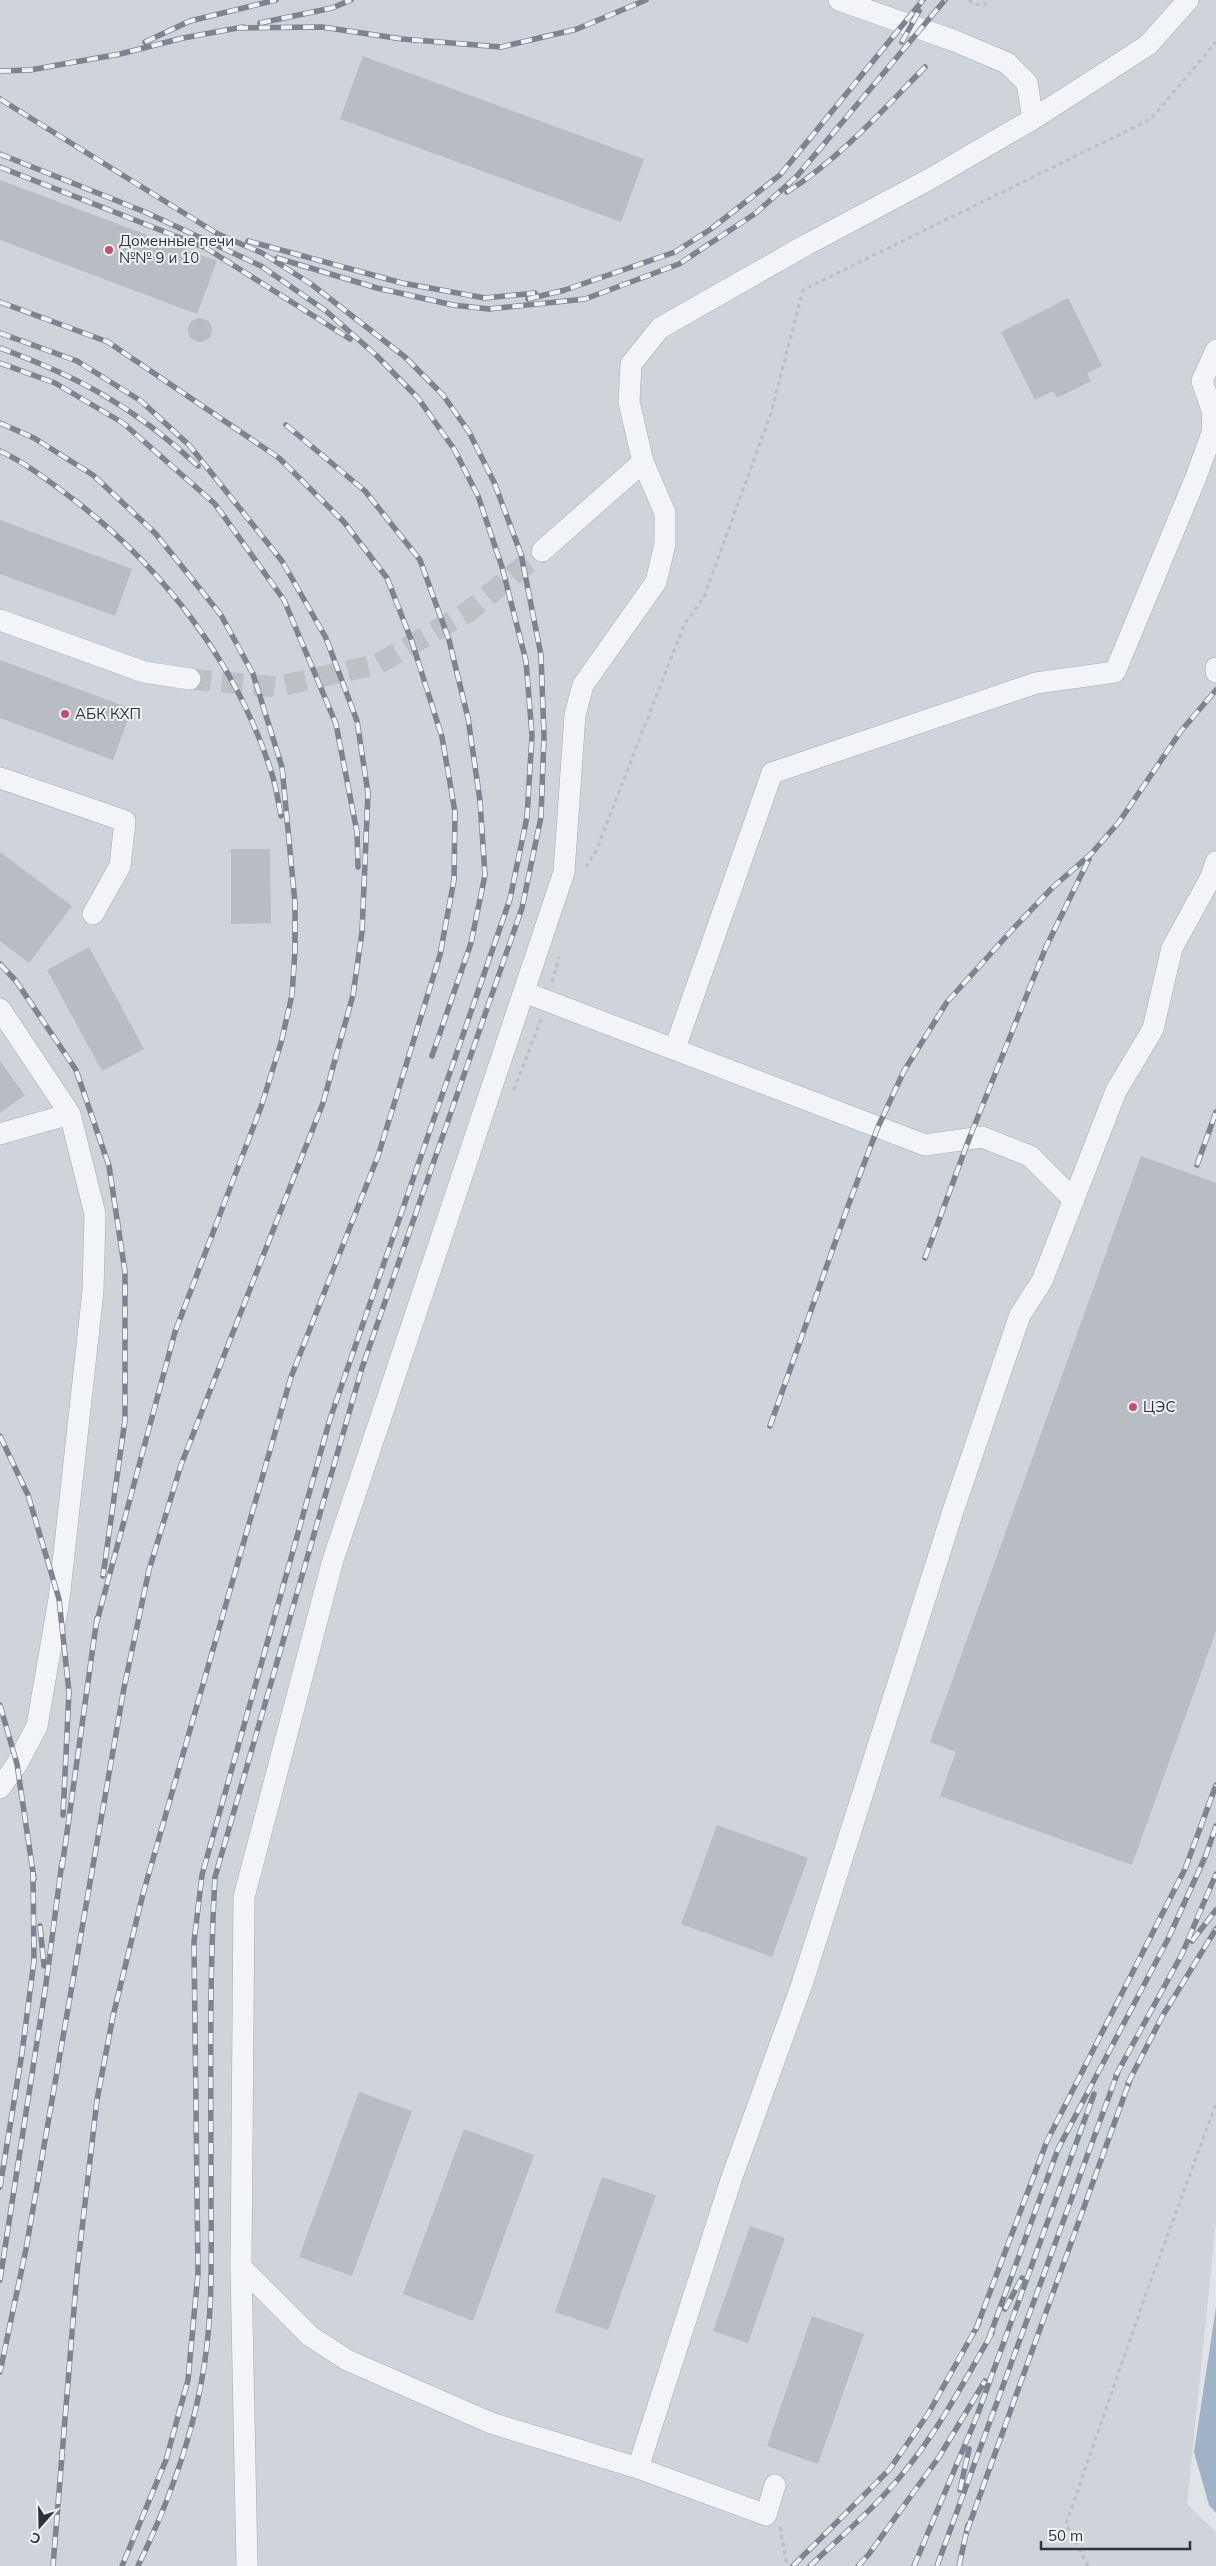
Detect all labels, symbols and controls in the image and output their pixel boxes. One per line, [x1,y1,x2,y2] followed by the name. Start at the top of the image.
[119,231,234,267] place label: Доменные печи №№ 9 и 10
[103,244,115,256] marker: Доменные печи №№ 9 и 10
[75,704,141,723] place label: АБК КХП
[59,708,71,720] marker: АБК КХП
[1143,1397,1176,1416] place label: ЦЭС
[1127,1401,1139,1413] marker: ЦЭС
[15,2501,65,2551] north arrow
[1041,2518,1190,2550] scale bar
[1048,2526,1083,2545] text: 50 m
[28,2528,43,2548] text: С

